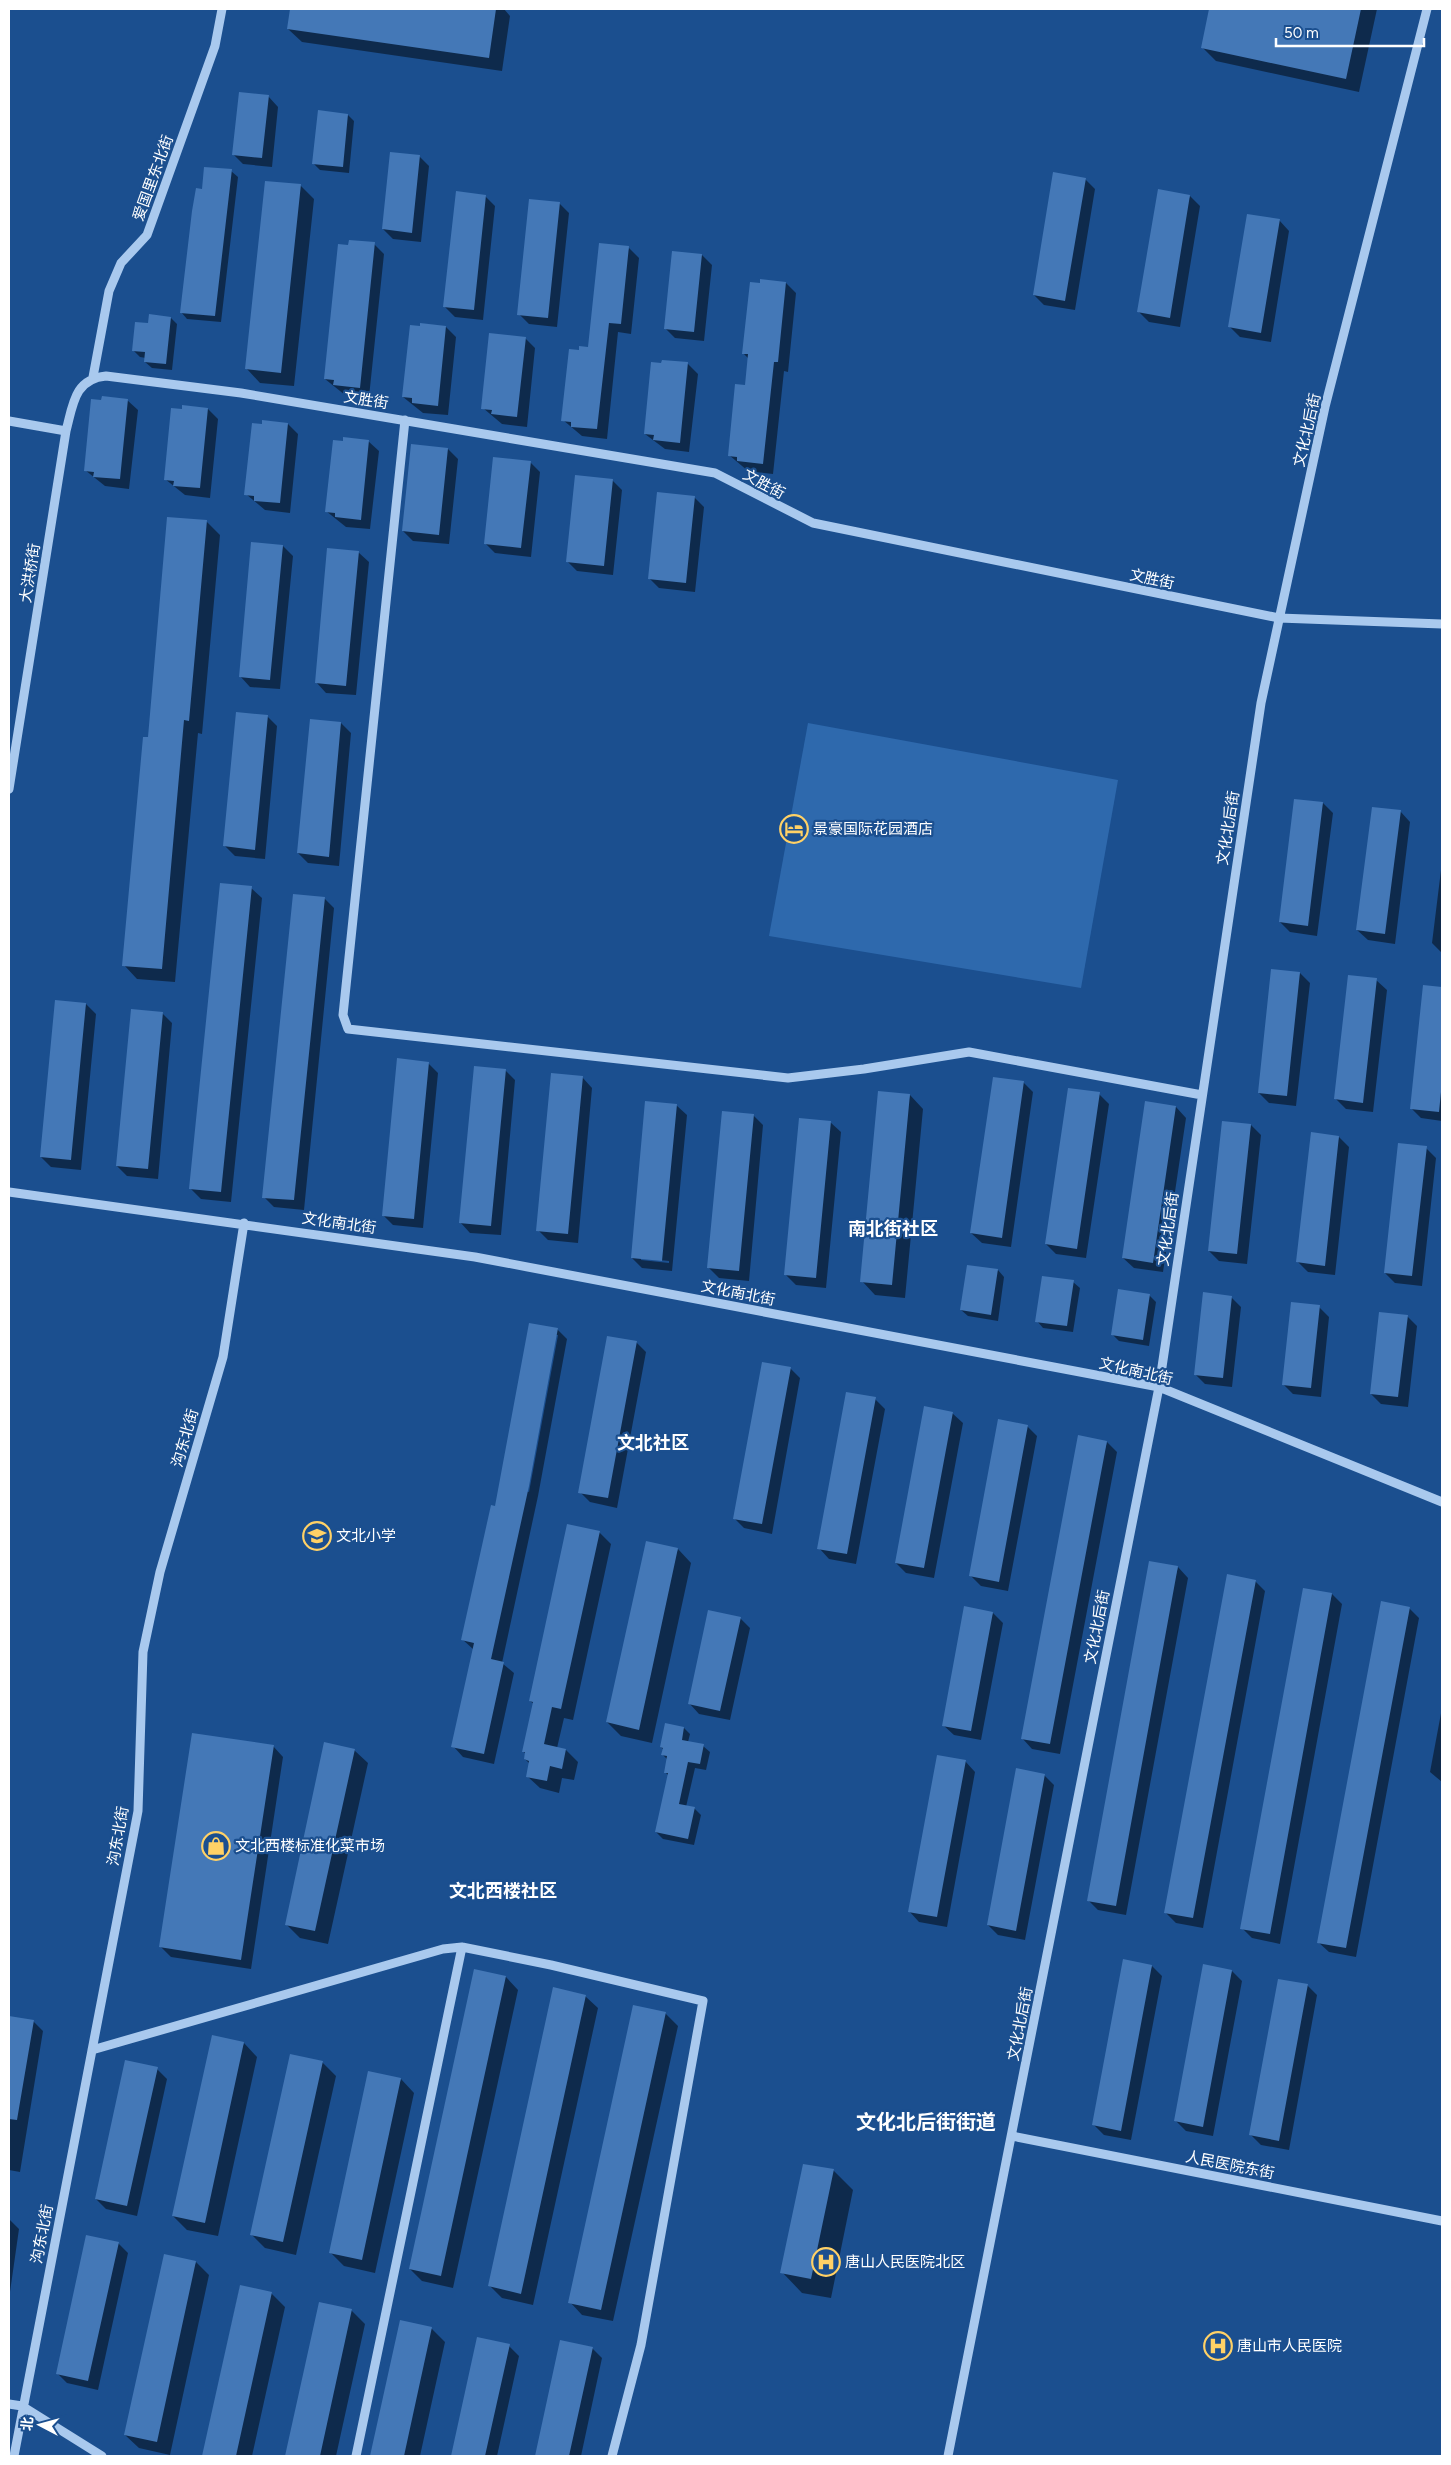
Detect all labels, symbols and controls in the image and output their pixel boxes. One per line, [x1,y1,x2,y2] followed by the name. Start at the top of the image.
[1276,15,1424,47] scale bar
[1284,24,1319,42] text: 50 m
[129,133,177,223] street label: 爱国里东北街
[342,388,390,412] street label: 文胜街
[1290,391,1324,469] street label: 文化北后街
[740,465,788,503] street label: 文胜街
[16,542,44,604] street label: 大洪桥街
[1128,566,1176,592] street label: 文胜街
[1213,790,1243,866] street label: 文化北后街
[779,814,809,844] hotel icon: 景豪国际花园酒店
[813,820,933,838] place label: 景豪国际花园酒店
[1154,1191,1182,1267] street label: 文化北后街
[301,1209,377,1237] street label: 文化南北街
[848,1218,938,1240] district label: 南北街社区
[699,1277,777,1309] street label: 文化南北街
[1097,1354,1175,1388] street label: 文化南北街
[168,1407,202,1469] street label: 沟东北街
[617,1432,689,1454] district label: 文北社区
[302,1521,332,1551] school or university icon: 文北小学
[336,1527,396,1545] place label: 文北小学
[1081,1588,1113,1666] street label: 文化北后街
[104,1805,132,1867] street label: 沟东北街
[201,1831,231,1861] shop icon: 文北西楼标准化菜市场
[235,1837,385,1855] place label: 文北西楼标准化菜市场
[449,1880,557,1902] district label: 文北西楼社区
[1004,1985,1036,2063] street label: 文化北后街
[856,2110,996,2134] district label: 文化北后街街道
[1184,2148,1276,2182] street label: 人民医院东街
[27,2203,57,2265] street label: 沟东北街
[811,2247,841,2277] hospital icon: 唐山人民医院北区
[845,2253,965,2271] place label: 唐山人民医院北区
[1203,2331,1233,2361] hospital icon: 唐山市人民医院
[1237,2337,1342,2355] place label: 唐山市人民医院
[15,2400,65,2450] north arrow
[18,2416,37,2432] text: 北

